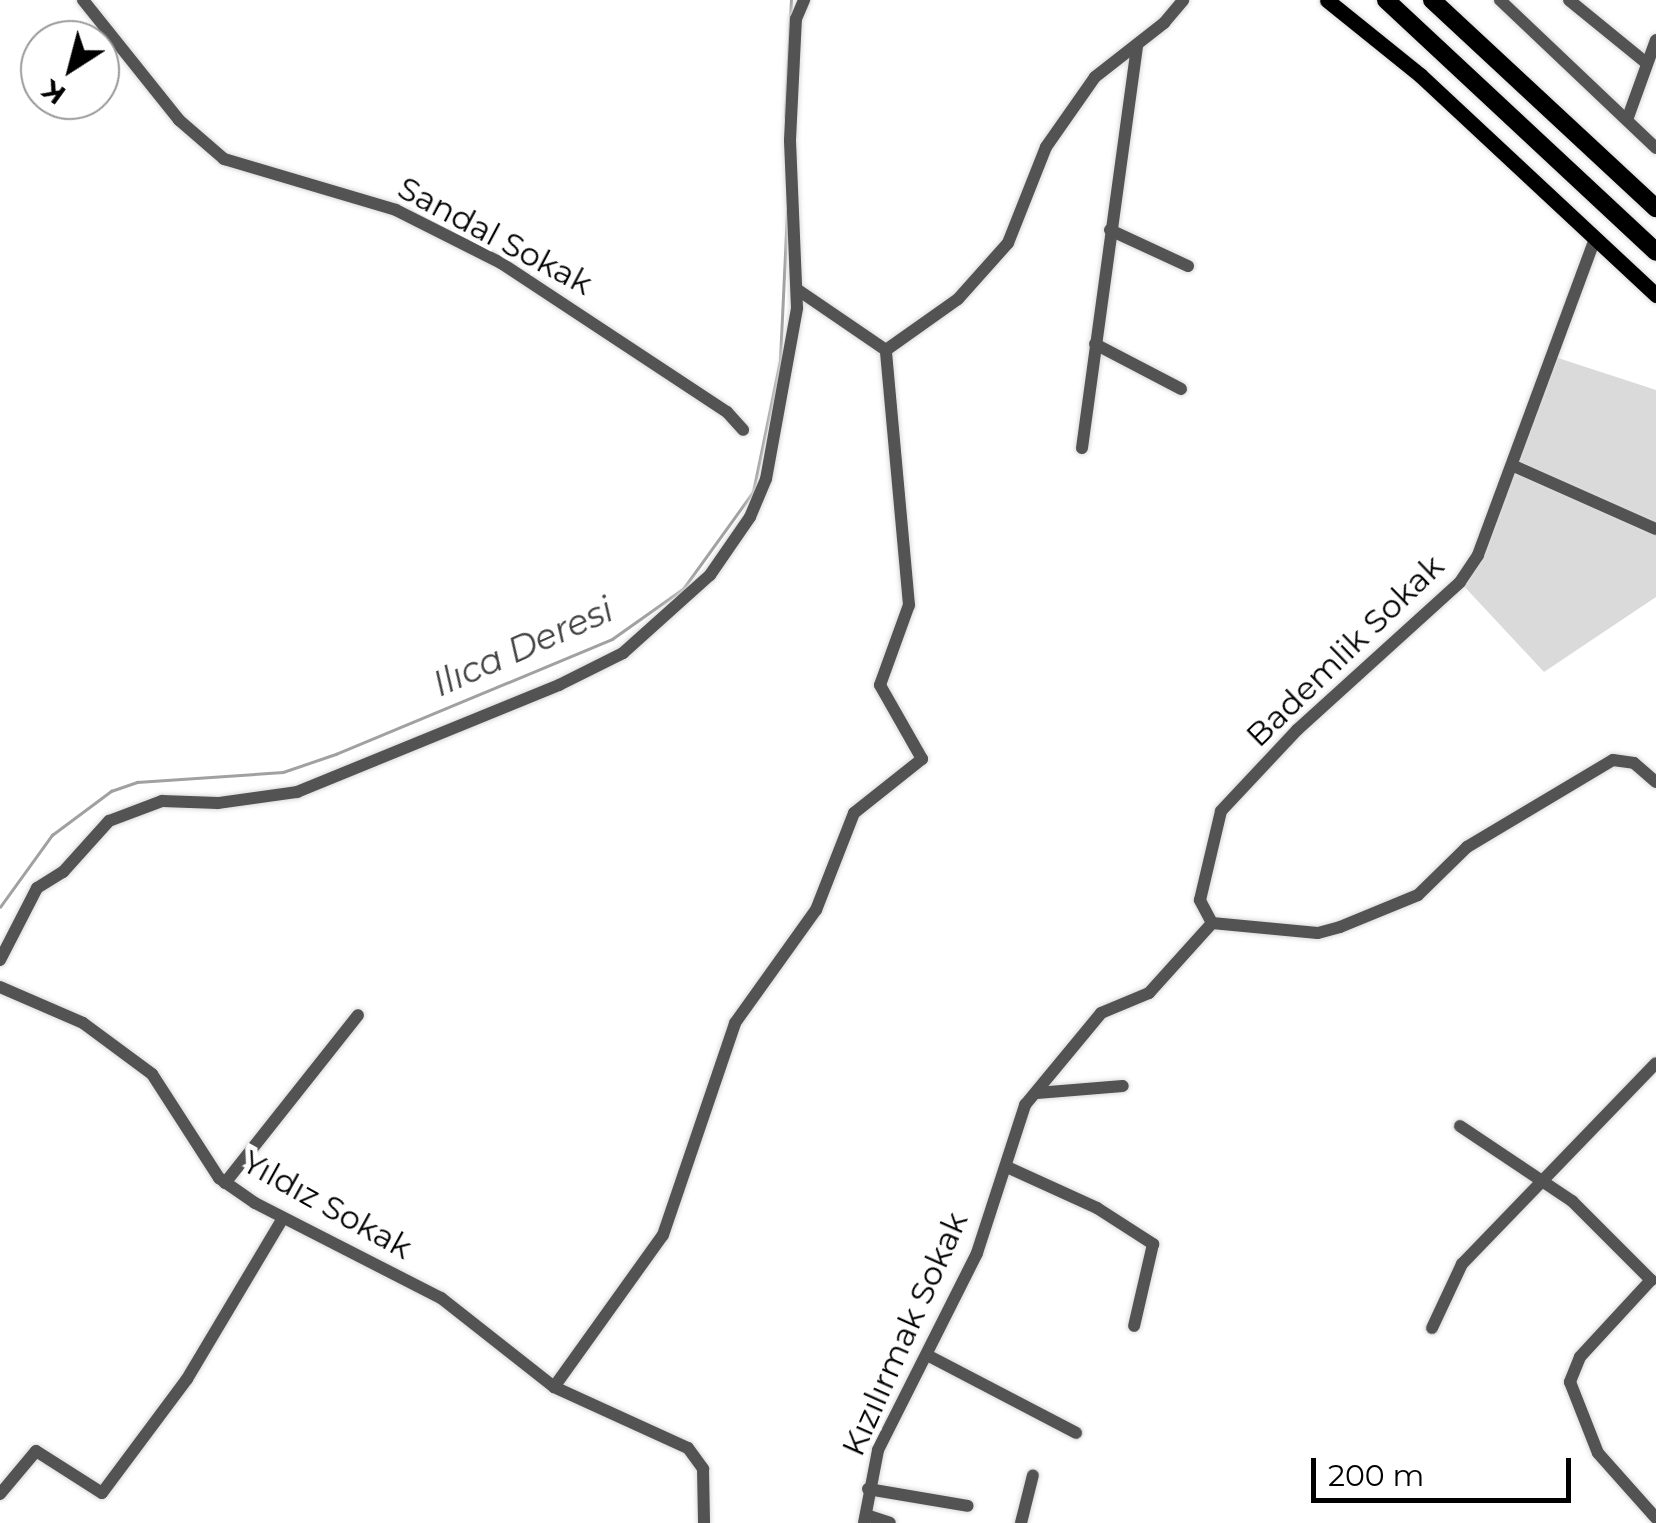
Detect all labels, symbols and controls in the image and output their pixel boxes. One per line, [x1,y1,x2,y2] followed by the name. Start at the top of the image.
[20,20,120,120] north arrow
[35,73,72,113] text: K
[391,169,599,303] street label: Sandal Sokak
[1238,547,1452,755] street label: Bademlik Sokak
[426,589,620,705] water label: Ilıca Deresi
[236,1143,418,1267] street label: Yıldız Sokak
[834,1206,976,1462] street label: Kızılırmak Sokak
[1316,1438,1576,1500] scale bar
[1328,1457,1424,1494] text: 200 m

